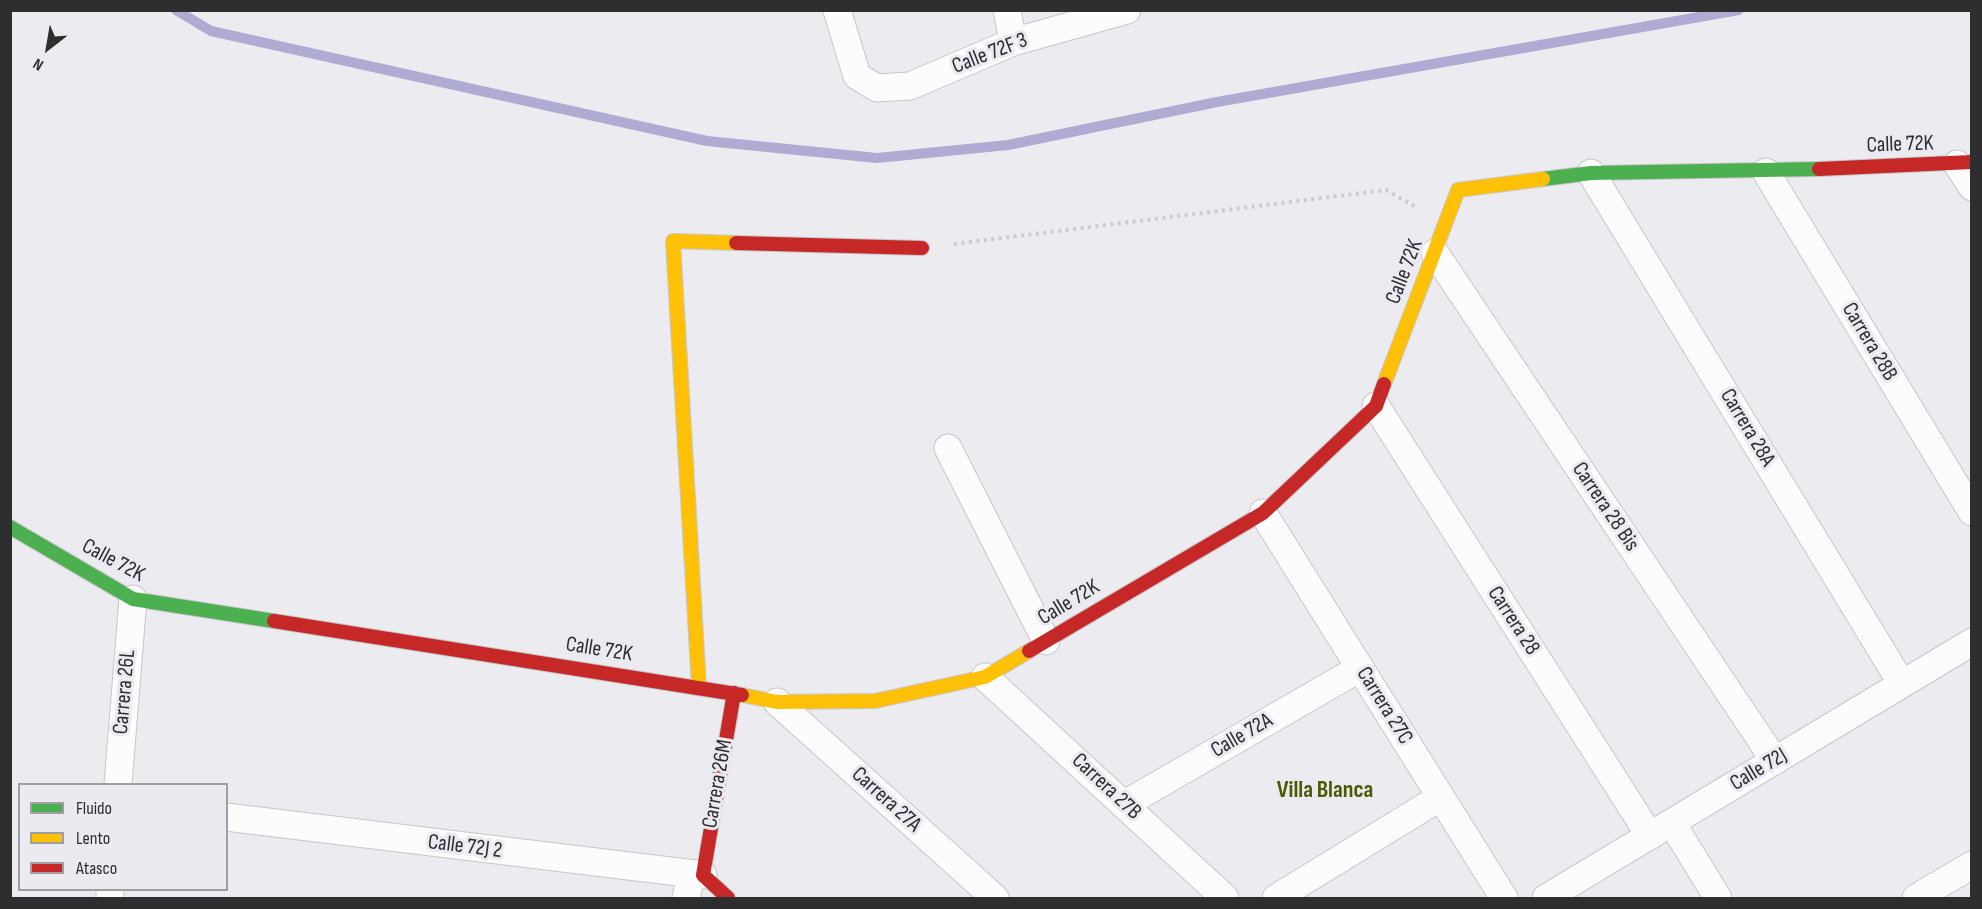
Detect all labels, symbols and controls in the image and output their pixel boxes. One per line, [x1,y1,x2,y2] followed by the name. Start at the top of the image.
[18,18,78,78] north arrow
[949,28,1031,80] street label: Calle 72F 3
[30,54,47,74] text: N
[1866,131,1934,159] street label: Calle 72K
[1381,236,1429,308] street label: Calle 72K
[1835,298,1903,386] street label: Carrera 28B
[1714,384,1780,472] street label: Carrera 28A
[1566,457,1644,557] street label: Carrera 28 Bis
[77,534,149,588] street label: Calle 72K
[1033,574,1105,632] street label: Calle 72K
[1481,582,1545,660] street label: Carrera 28
[564,632,634,668] street label: Calle 72K
[108,649,142,735] street label: Carrera 26L
[1350,662,1418,750] street label: Carrera 27C
[1207,708,1277,764] street label: Calle 72A
[697,738,739,830] street label: Carrera 26M
[1726,743,1792,797] street label: Calle 72J
[1066,748,1146,826] street label: Carrera 27B
[846,762,926,838] street label: Carrera 27A
[1277,777,1373,805] district label: Villa Blanca
[18,783,228,891] legend
[76,798,112,819] text: Fluido
[76,828,110,849] text: Lento
[426,829,504,865] street label: Calle 72J 2
[76,858,117,879] text: Atasco

